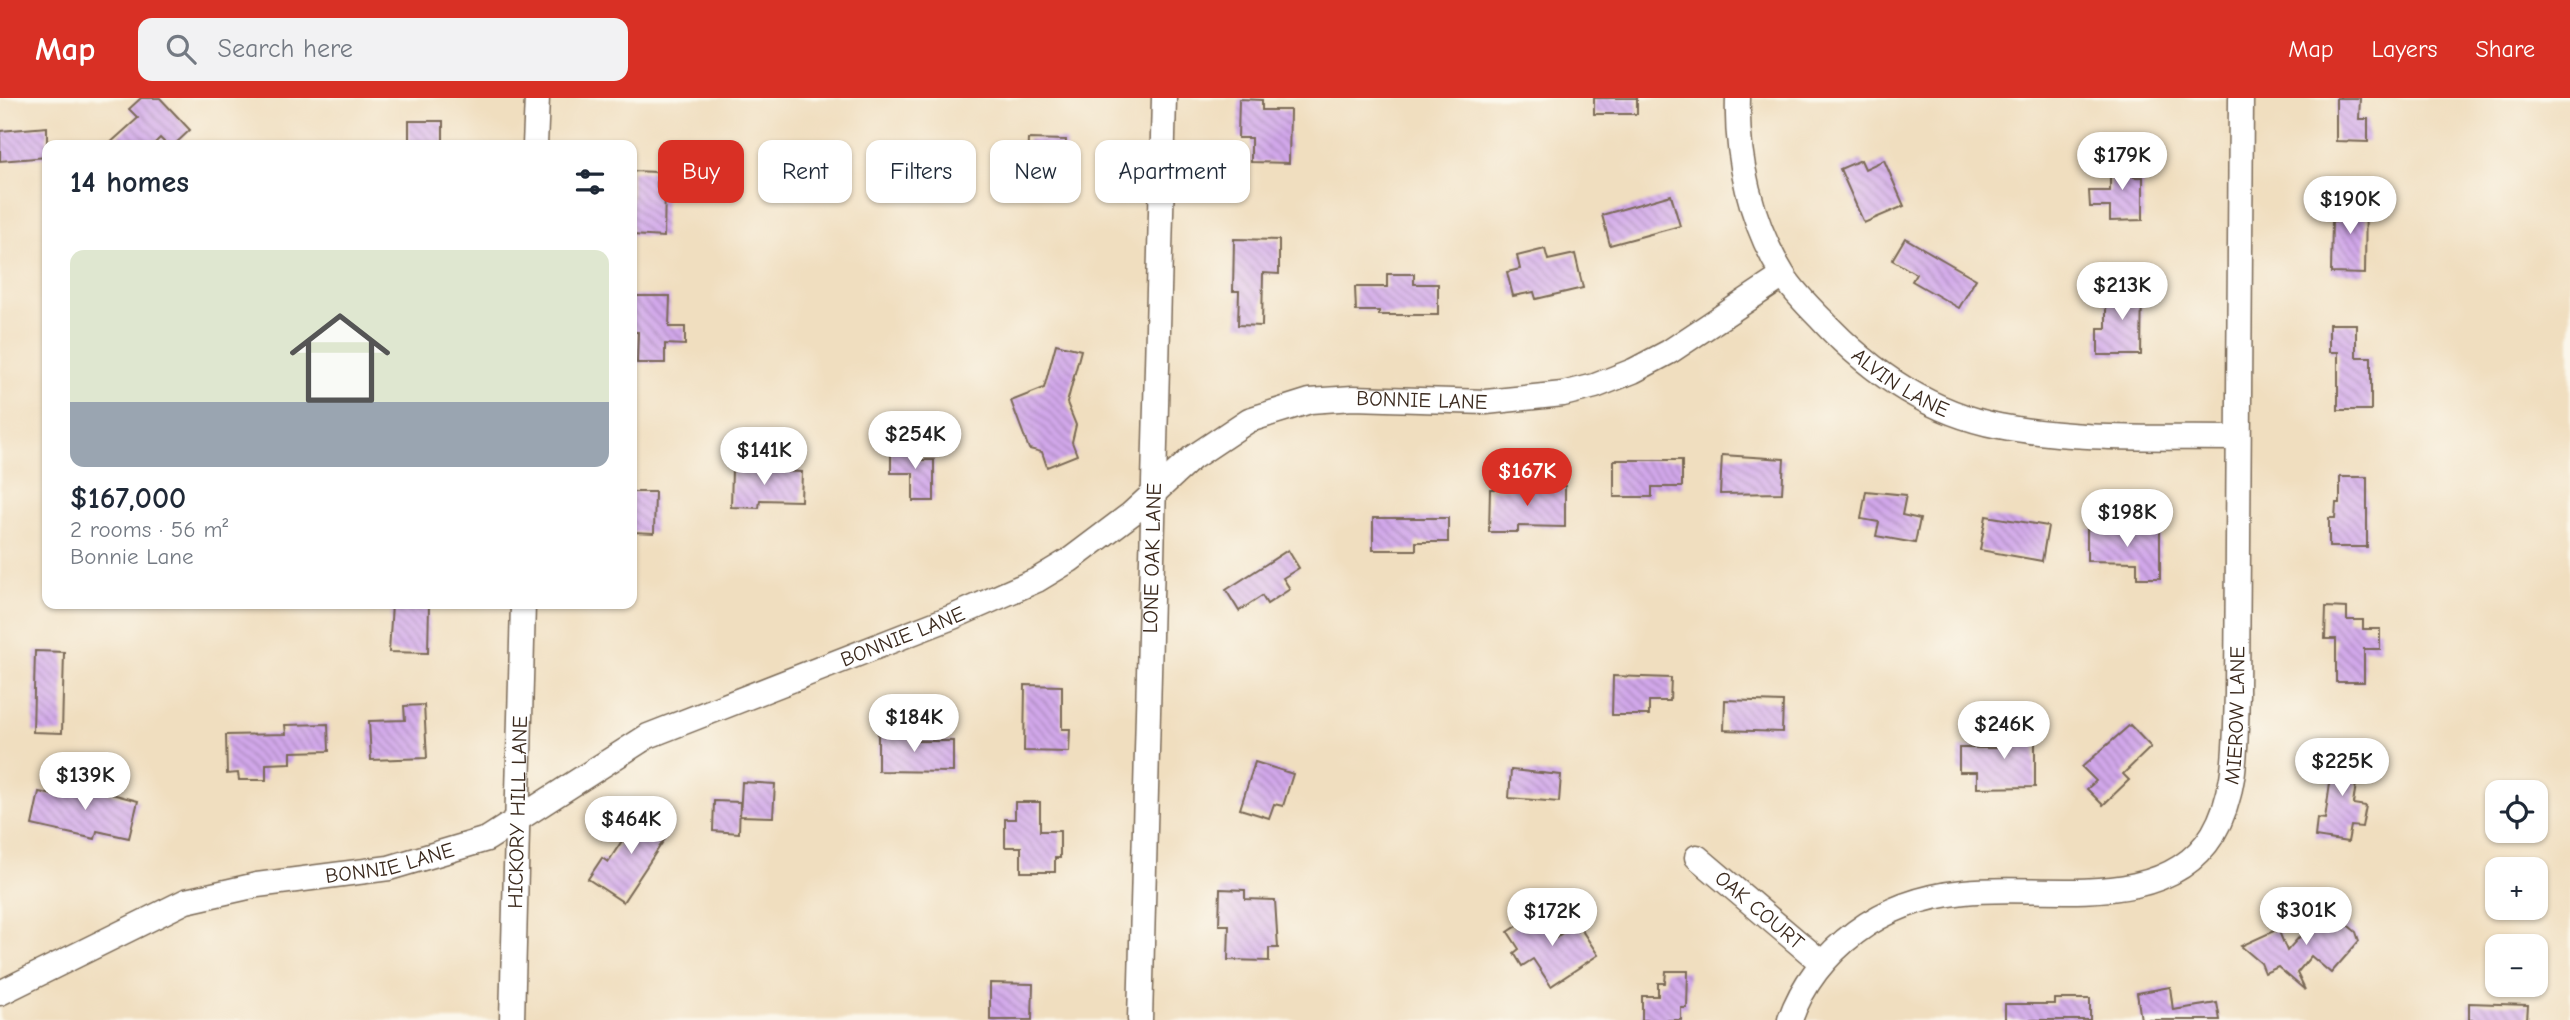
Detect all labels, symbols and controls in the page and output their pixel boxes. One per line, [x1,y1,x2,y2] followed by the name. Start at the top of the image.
[138,18,628,81] search box
[35,30,96,68] text: Map
[162,30,200,68] icon: search
[218,34,353,64] text: Search here
[2288,35,2334,63] text: Map
[2372,35,2437,63] text: Layers
[2475,35,2535,63] text: Share
[2073,132,2171,192] pin: $179K
[658,140,744,203] chip: Buy
[758,140,852,203] chip: Rent
[866,140,976,203] chip: Filters
[990,140,1081,203] chip: New
[1095,140,1250,203] chip: Apartment
[2093,141,2151,168] text: $179K
[571,163,609,201] icon: filters
[70,165,189,200] text: 14 homes
[2301,176,2399,236] pin: $190K
[2319,185,2381,212] text: $190K
[2073,262,2171,322] pin: $213K
[2093,271,2151,298] text: $213K
[277,295,403,421] icon: home
[1847,343,1953,422] street label: ALVIN LANE
[1356,386,1488,414] street label: BONNIE LANE
[866,412,964,471] pin: $254K
[884,420,946,447] text: $254K
[715,428,813,487] pin: $141K
[736,436,792,463] text: $141K
[1478,448,1576,508] pin: $167K
[1498,457,1556,484] text: $167K
[70,481,186,516] text: $167,000
[1138,483,1166,634] street label: LONE OAK LANE
[2078,490,2176,549] pin: $198K
[2097,498,2157,525] text: $198K
[70,516,228,543] text: 2 rooms · 56 m²
[70,543,194,570] text: Bonnie Lane
[837,601,968,672] street label: BONNIE LANE
[2219,646,2249,786] street label: MIEROW LANE
[865,694,963,754] pin: $184K
[1955,702,2053,761] pin: $246K
[885,703,943,730] text: $184K
[1974,710,2034,737] text: $246K
[503,715,532,909] street label: HICKORY HILL LANE
[2293,738,2391,798] pin: $225K
[2311,747,2373,774] text: $225K
[36,752,134,812] pin: $139K
[55,761,115,788] text: $139K
[2485,780,2548,997] map controls
[2485,780,2548,843] button: locate
[582,796,680,856] pin: $464K
[601,805,661,832] text: $464K
[324,837,457,888] street label: BONNIE LANE
[2485,857,2548,920] button: +
[1710,866,1809,954] street label: OAK COURT
[1503,888,1601,948] pin: $172K
[2257,888,2355,947] pin: $301K
[2276,896,2336,923] text: $301K
[1523,897,1581,924] text: $172K
[2485,934,2548,997] button: −

